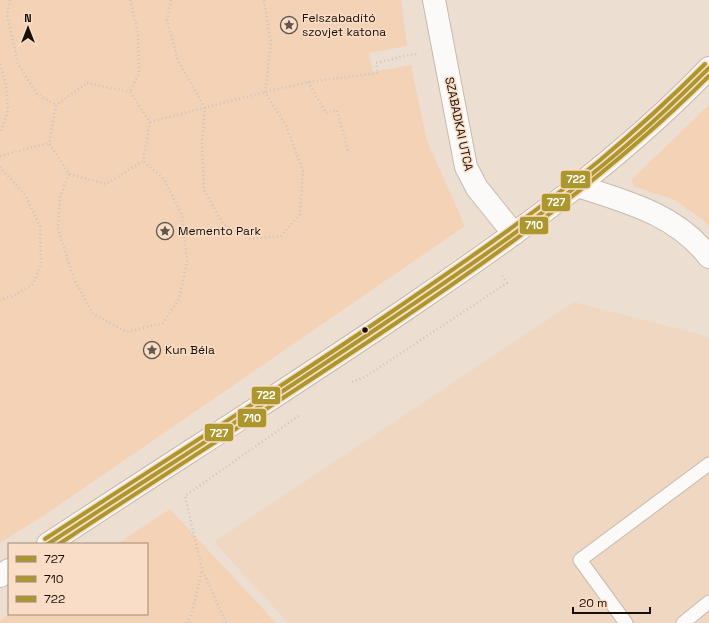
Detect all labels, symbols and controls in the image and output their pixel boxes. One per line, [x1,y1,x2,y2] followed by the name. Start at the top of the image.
[8,8,48,48] north arrow
[302,10,386,40] place label: Felszabadító szovjet katona
[24,11,32,25] text: N
[279,15,299,35] place icon: Felszabadító szovjet katona
[441,75,477,173] street label: SZABADKAI UTCA
[560,170,591,189] line badge: 722
[566,172,586,186] text: 722
[541,193,571,212] line badge: 727
[547,195,565,209] text: 727
[519,216,549,235] line badge: 710
[525,218,543,232] text: 710
[155,221,175,241] place icon: Memento Park
[178,223,261,239] place label: Memento Park
[360,325,370,335] unlabelled marker
[142,340,162,360] place icon: Kun Béla
[165,342,215,358] place label: Kun Béla
[251,386,281,405] line badge: 722
[256,388,276,402] text: 722
[237,408,267,428] line badge: 710
[243,411,261,425] text: 710
[204,423,234,442] line badge: 727
[210,426,228,440] text: 727
[8,543,148,615] legend
[44,551,65,567] text: 727
[44,571,63,587] text: 710
[573,589,650,615] scale bar
[44,591,65,607] text: 722
[579,595,607,611] text: 20 m

